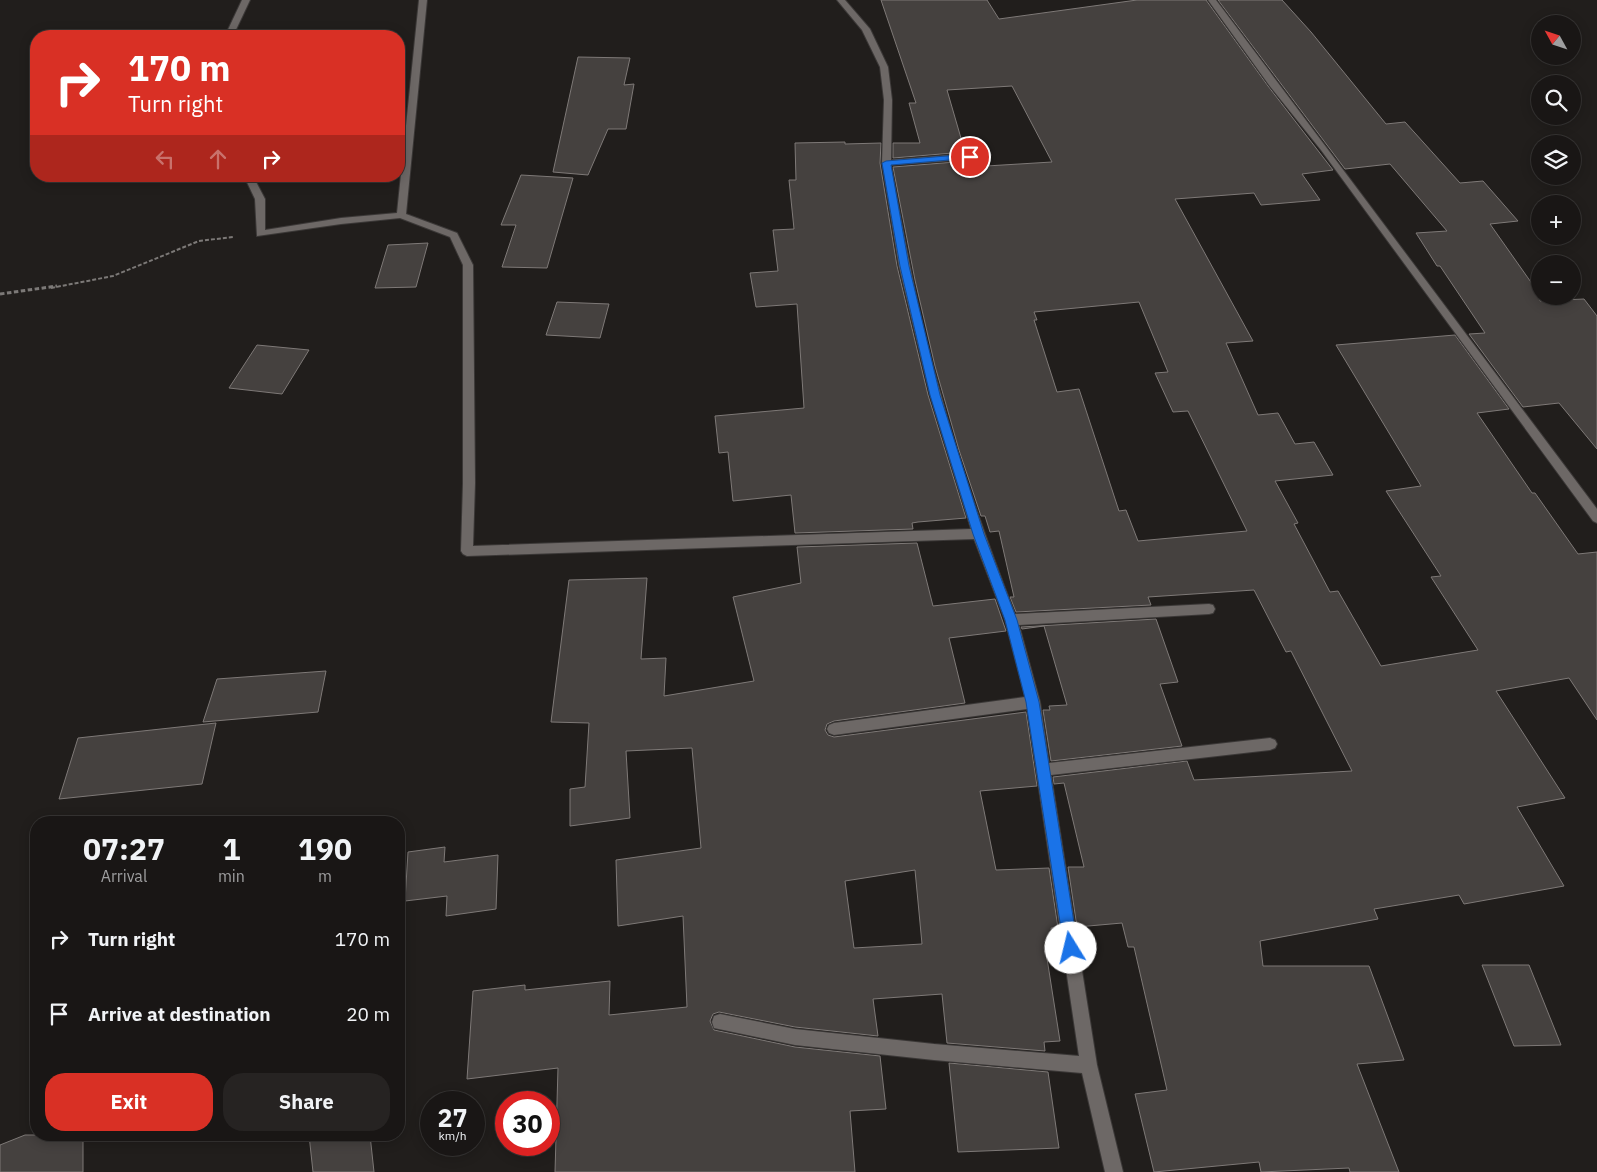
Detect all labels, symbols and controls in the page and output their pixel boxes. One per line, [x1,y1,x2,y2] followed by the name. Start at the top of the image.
[1531,15,1581,65] north arrow
[1531,15,1581,305] map controls
[128,45,231,91] text: 170 m
[45,50,110,115] icon: right
[1531,75,1581,125] button: search
[128,89,223,118] text: Turn right
[1531,135,1581,185] button: layers
[949,136,991,178] pin
[956,143,984,171] icon: arrive
[151,145,179,173] icon: left
[204,145,232,173] icon: ahead
[257,145,285,173] icon: right
[1531,195,1581,245] button: +
[1531,255,1581,305] button: −
[83,829,165,868] text: 07:27
[222,829,240,868] text: 1
[298,829,352,868] text: 190
[101,866,147,886] text: Arrival
[218,866,245,886] text: min
[318,866,332,886] text: m
[1044,921,1096,973] position arrow
[45,925,73,953] icon: right
[88,927,175,951] text: Turn right
[335,927,390,951] text: 170 m
[45,1000,73,1028] icon: arrive
[88,1002,271,1026] text: Arrive at destination
[346,1002,390,1026] text: 20 m
[45,1073,213,1131] button: Exit
[223,1073,390,1131] button: Share
[495,1091,560,1156] speed limit sign: 30
[437,1101,468,1134] text: 27
[438,1128,467,1143] text: km/h

